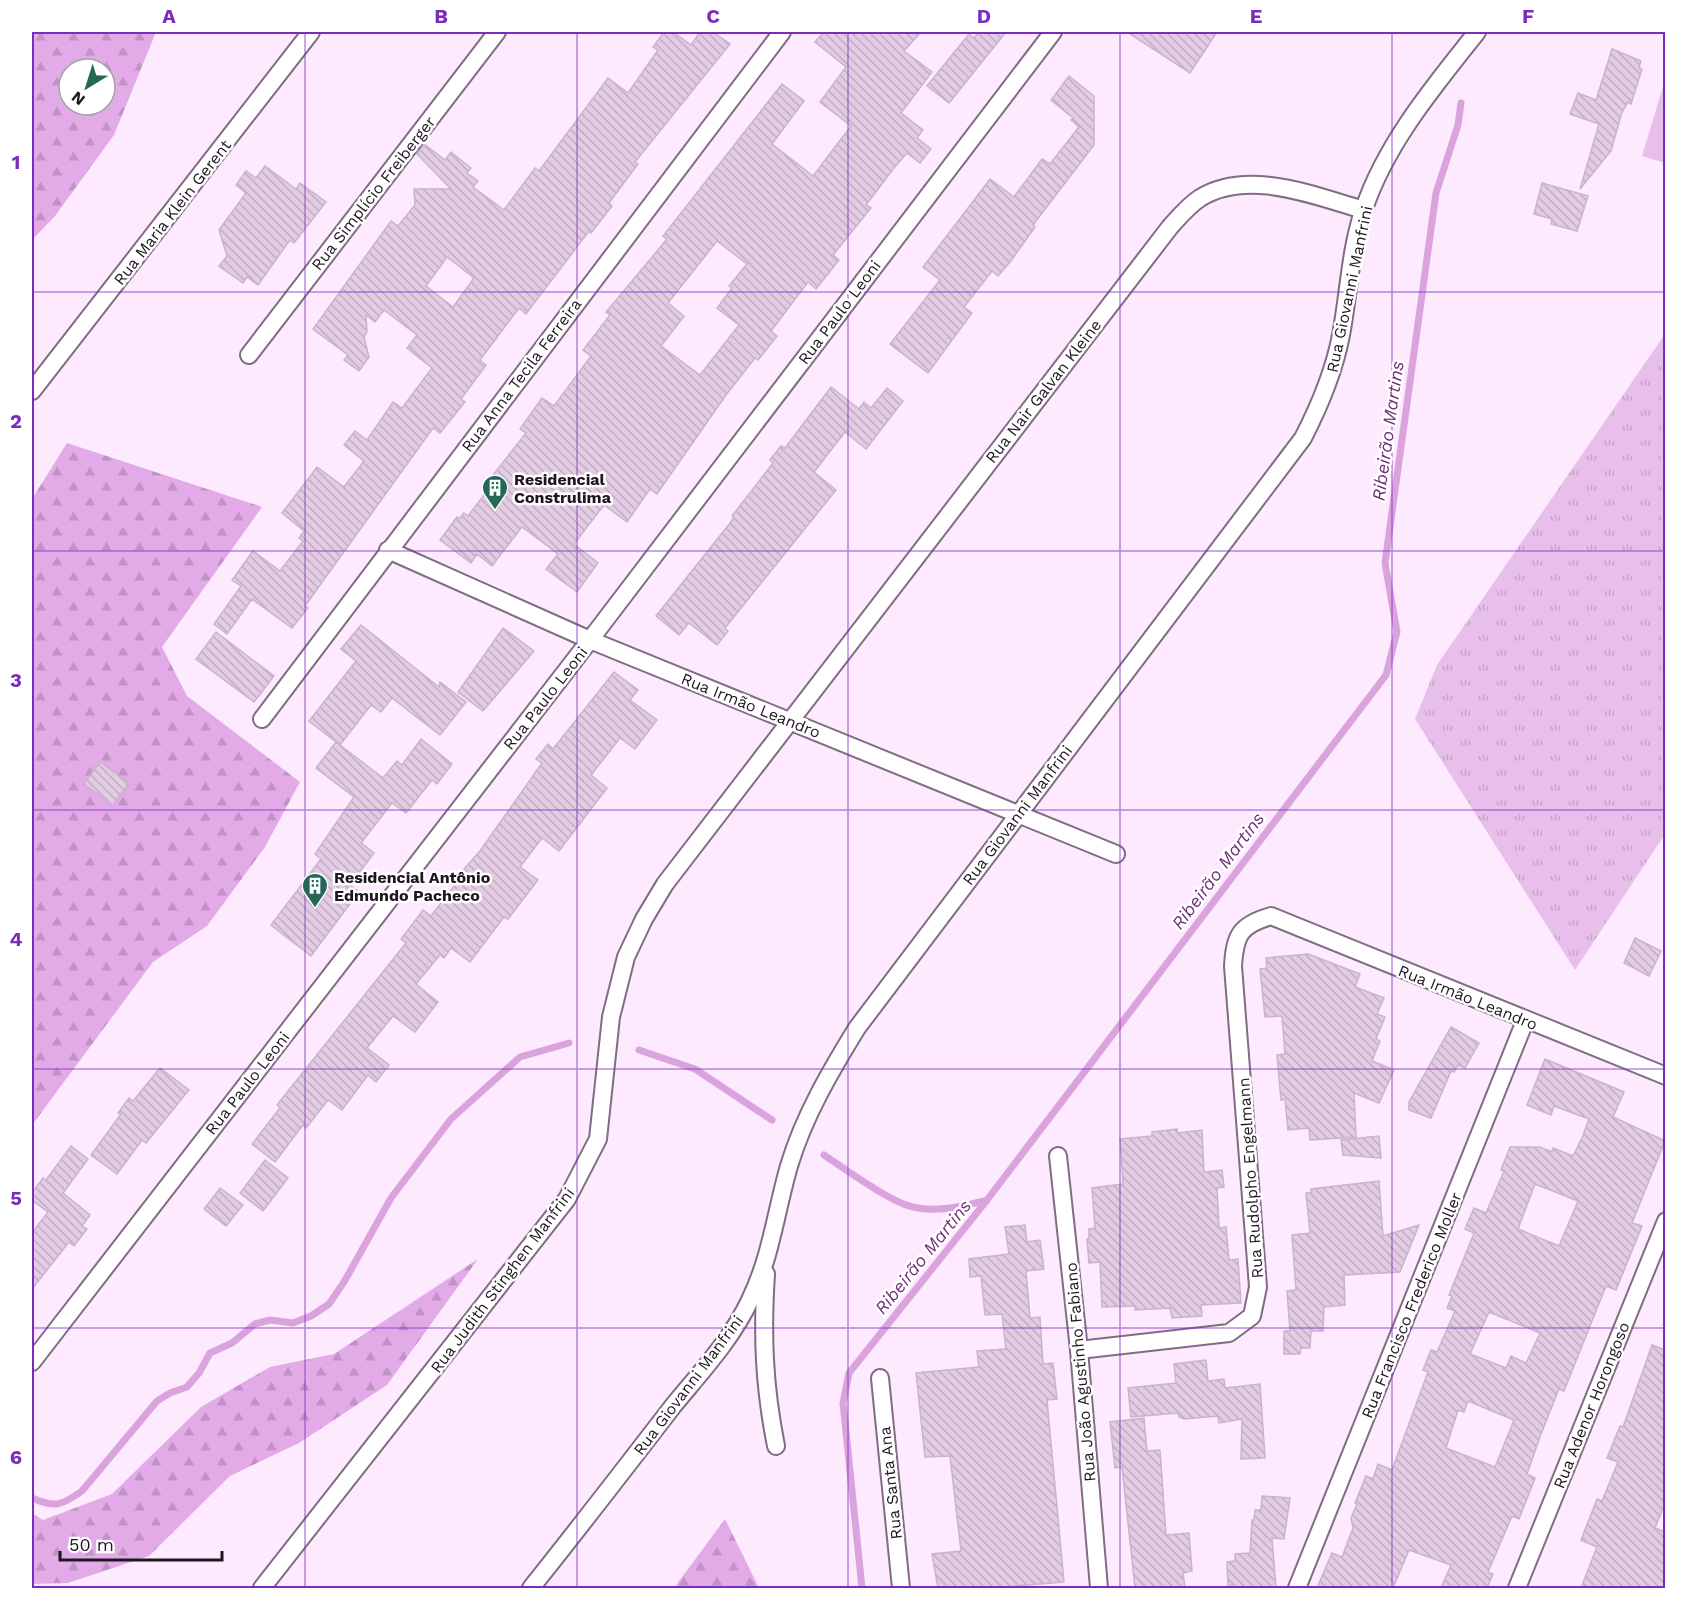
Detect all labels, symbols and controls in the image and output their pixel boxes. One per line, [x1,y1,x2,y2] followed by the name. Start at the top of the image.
[162,4,176,28] text: A
[434,4,448,28] text: B
[706,4,720,28] text: C
[977,4,991,28] text: D
[1250,4,1262,28] text: E
[1522,4,1534,28] text: F
[57,57,117,117] north arrow
[68,87,89,110] text: N
[307,112,440,274] street label: Rua Simplício Freiberger
[110,136,235,289] street label: Rua Maria Klein Gerent
[12,150,20,174] text: 1
[1322,204,1376,374] street label: Rua Giovanni Manfrini
[794,256,885,368] street label: Rua Paulo Leoni
[458,295,585,456] street label: Rua Anna Tecila Ferreira
[981,316,1105,467] street label: Rua Nair Galvan Kleine
[1367,360,1408,502] water label: Ribeirão Martins
[10,409,22,433] text: 2
[514,470,612,507] place label: Residencial Construlima
[480,473,510,511] building icon: Residencial Construlima
[499,643,591,754] street label: Rua Paulo Leoni
[10,668,22,692] text: 3
[678,669,823,742] street label: Rua Irmão Leandro
[959,742,1076,889] street label: Rua Giovanni Manfrini
[1167,808,1268,933] water label: Ribeirão Martins
[334,868,491,905] place label: Residencial Antônio Edmundo Pacheco
[300,871,330,909] building icon: Residencial Antônio Edmundo Pacheco
[10,927,23,951] text: 4
[1395,961,1540,1034] street label: Rua Irmão Leandro
[201,1028,293,1139] street label: Rua Paulo Leoni
[1234,1077,1267,1279] street label: Rua Rudolpho Engelmann
[427,1184,578,1377] street label: Rua Judith Stinghen Manfrini
[10,1186,22,1210] text: 5
[1357,1189,1466,1421] street label: Rua Francisco Frederico Moller
[870,1195,975,1318] water label: Ribeirão Martins
[1061,1261,1100,1482] street label: Rua João Agustinho Fabiano
[630,1312,747,1459] street label: Rua Giovanni Manfrini
[1549,1319,1634,1491] street label: Rua Adenor Horongoso
[875,1426,906,1540] street label: Rua Santa Ana
[10,1445,22,1469] text: 6
[60,1524,222,1562] scale bar
[69,1534,114,1555] text: 50 m

